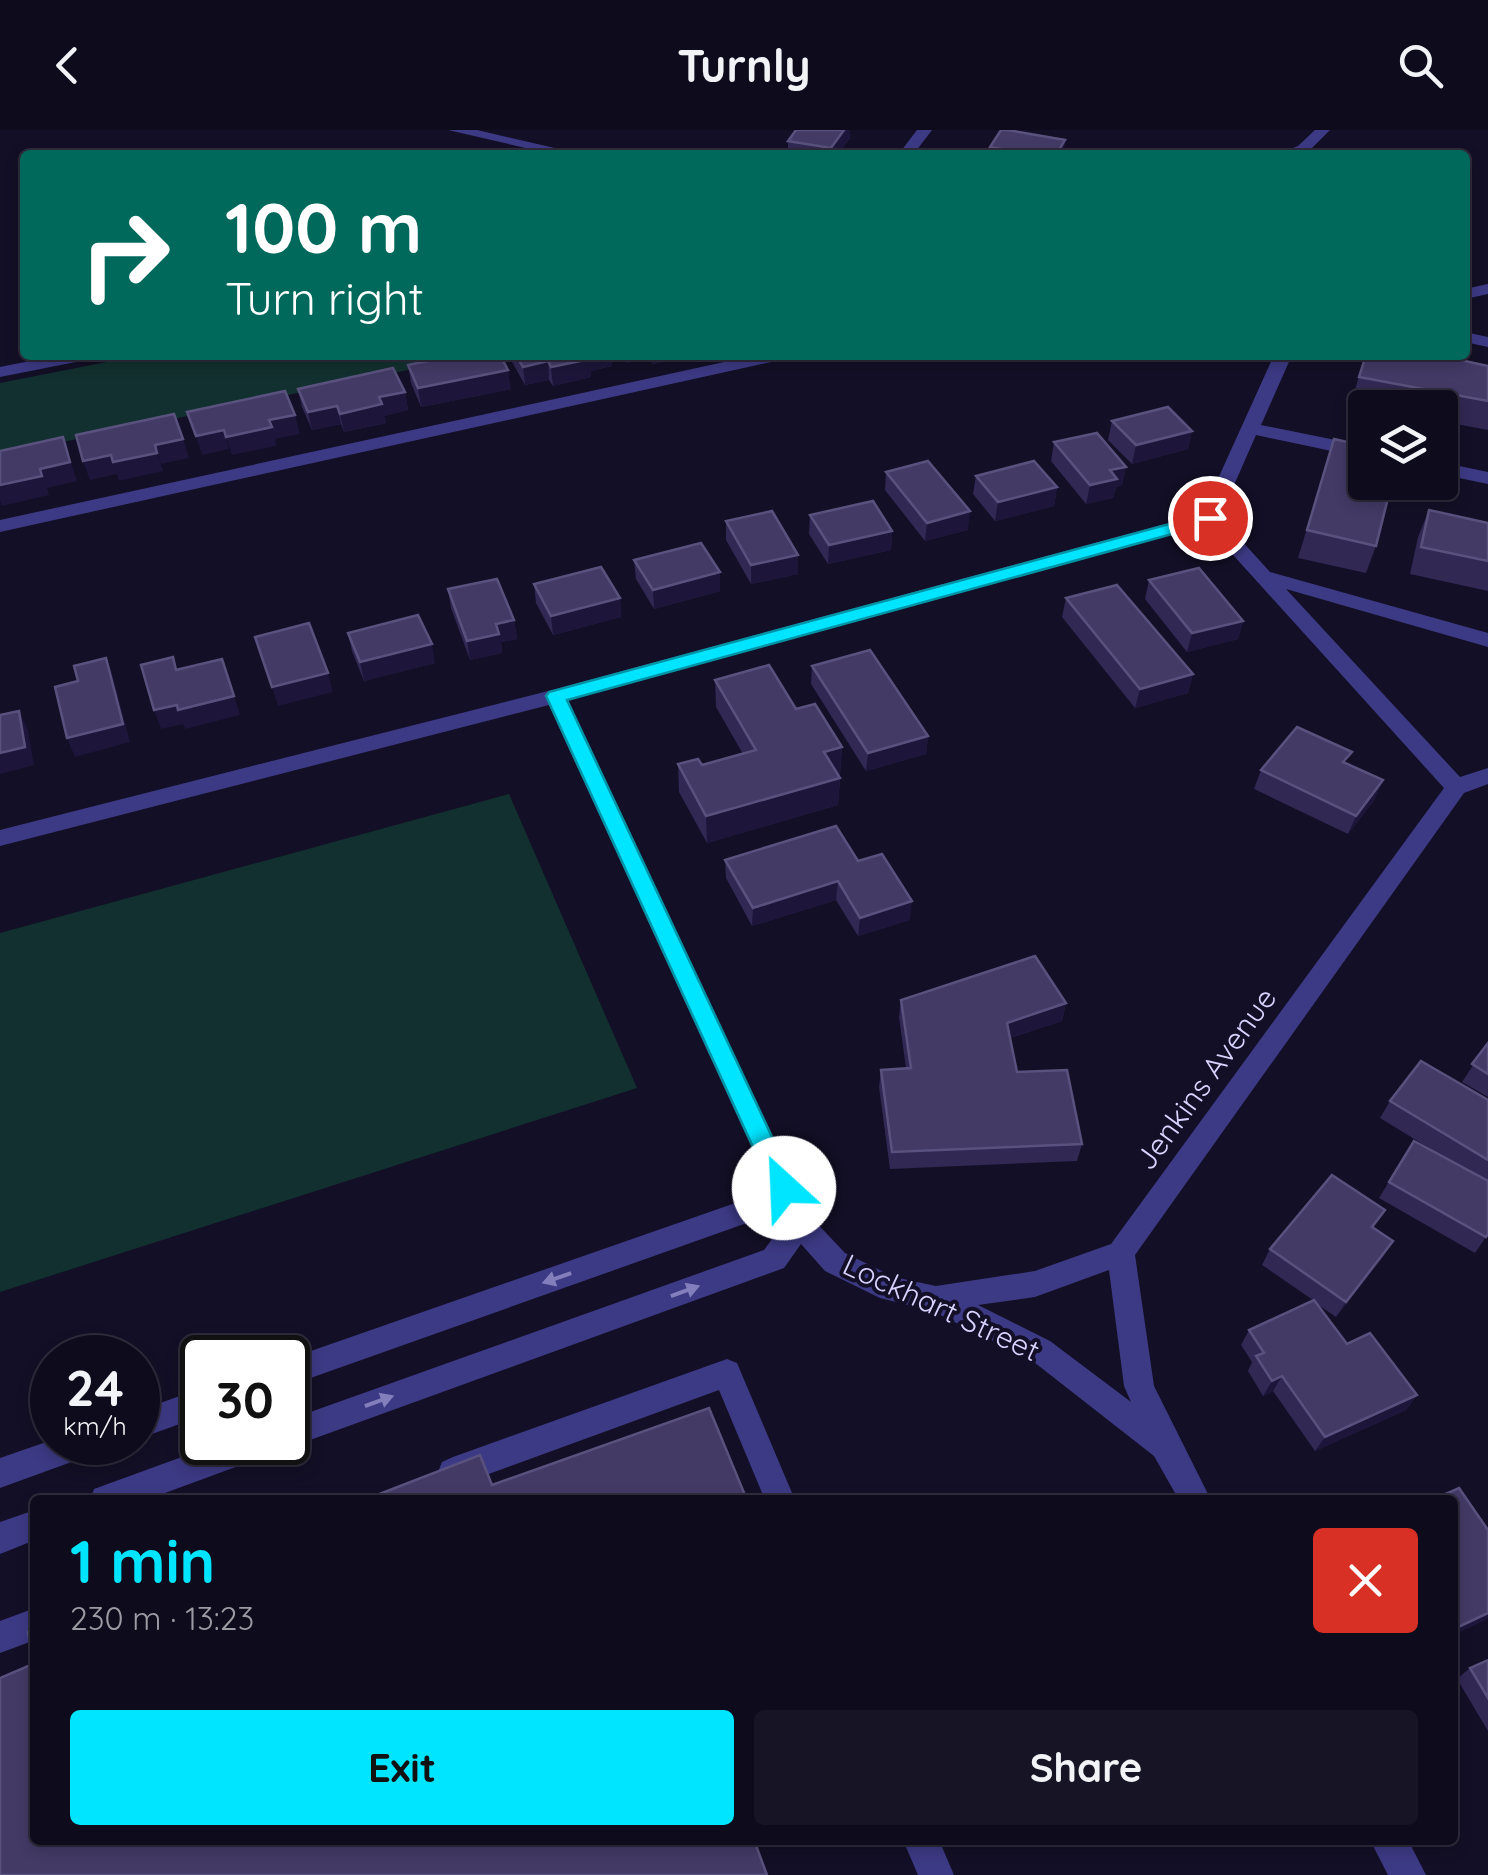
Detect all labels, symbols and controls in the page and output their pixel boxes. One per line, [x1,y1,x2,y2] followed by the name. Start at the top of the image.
[677,37,811,93] text: Turnly
[40,38,95,93] icon: back
[1393,38,1448,93] icon: search
[225,183,422,271] text: 100 m
[60,190,190,320] icon: right
[225,270,424,326] text: Turn right
[1348,390,1458,500] map controls
[1348,390,1458,500] button: layers
[1168,476,1253,561] pin
[1183,491,1238,546] icon: arrive
[1126,980,1284,1177] street label: Jenkins Avenue
[732,1136,836,1240] position arrow
[837,1245,1046,1369] street label: Lockhart Street
[541,1271,571,1286] one-way arrow
[670,1283,700,1298] one-way arrow
[180,1335,310,1465] speed limit sign: 30
[66,1356,124,1419] text: 24
[365,1393,395,1408] one-way arrow
[63,1410,127,1441] text: km/h
[70,1523,215,1598] text: 1 min
[1313,1528,1418,1633] button: close
[70,1598,254,1638] text: 230 m · 13:23
[70,1710,734,1825] button: Exit
[754,1710,1418,1825] button: Share

